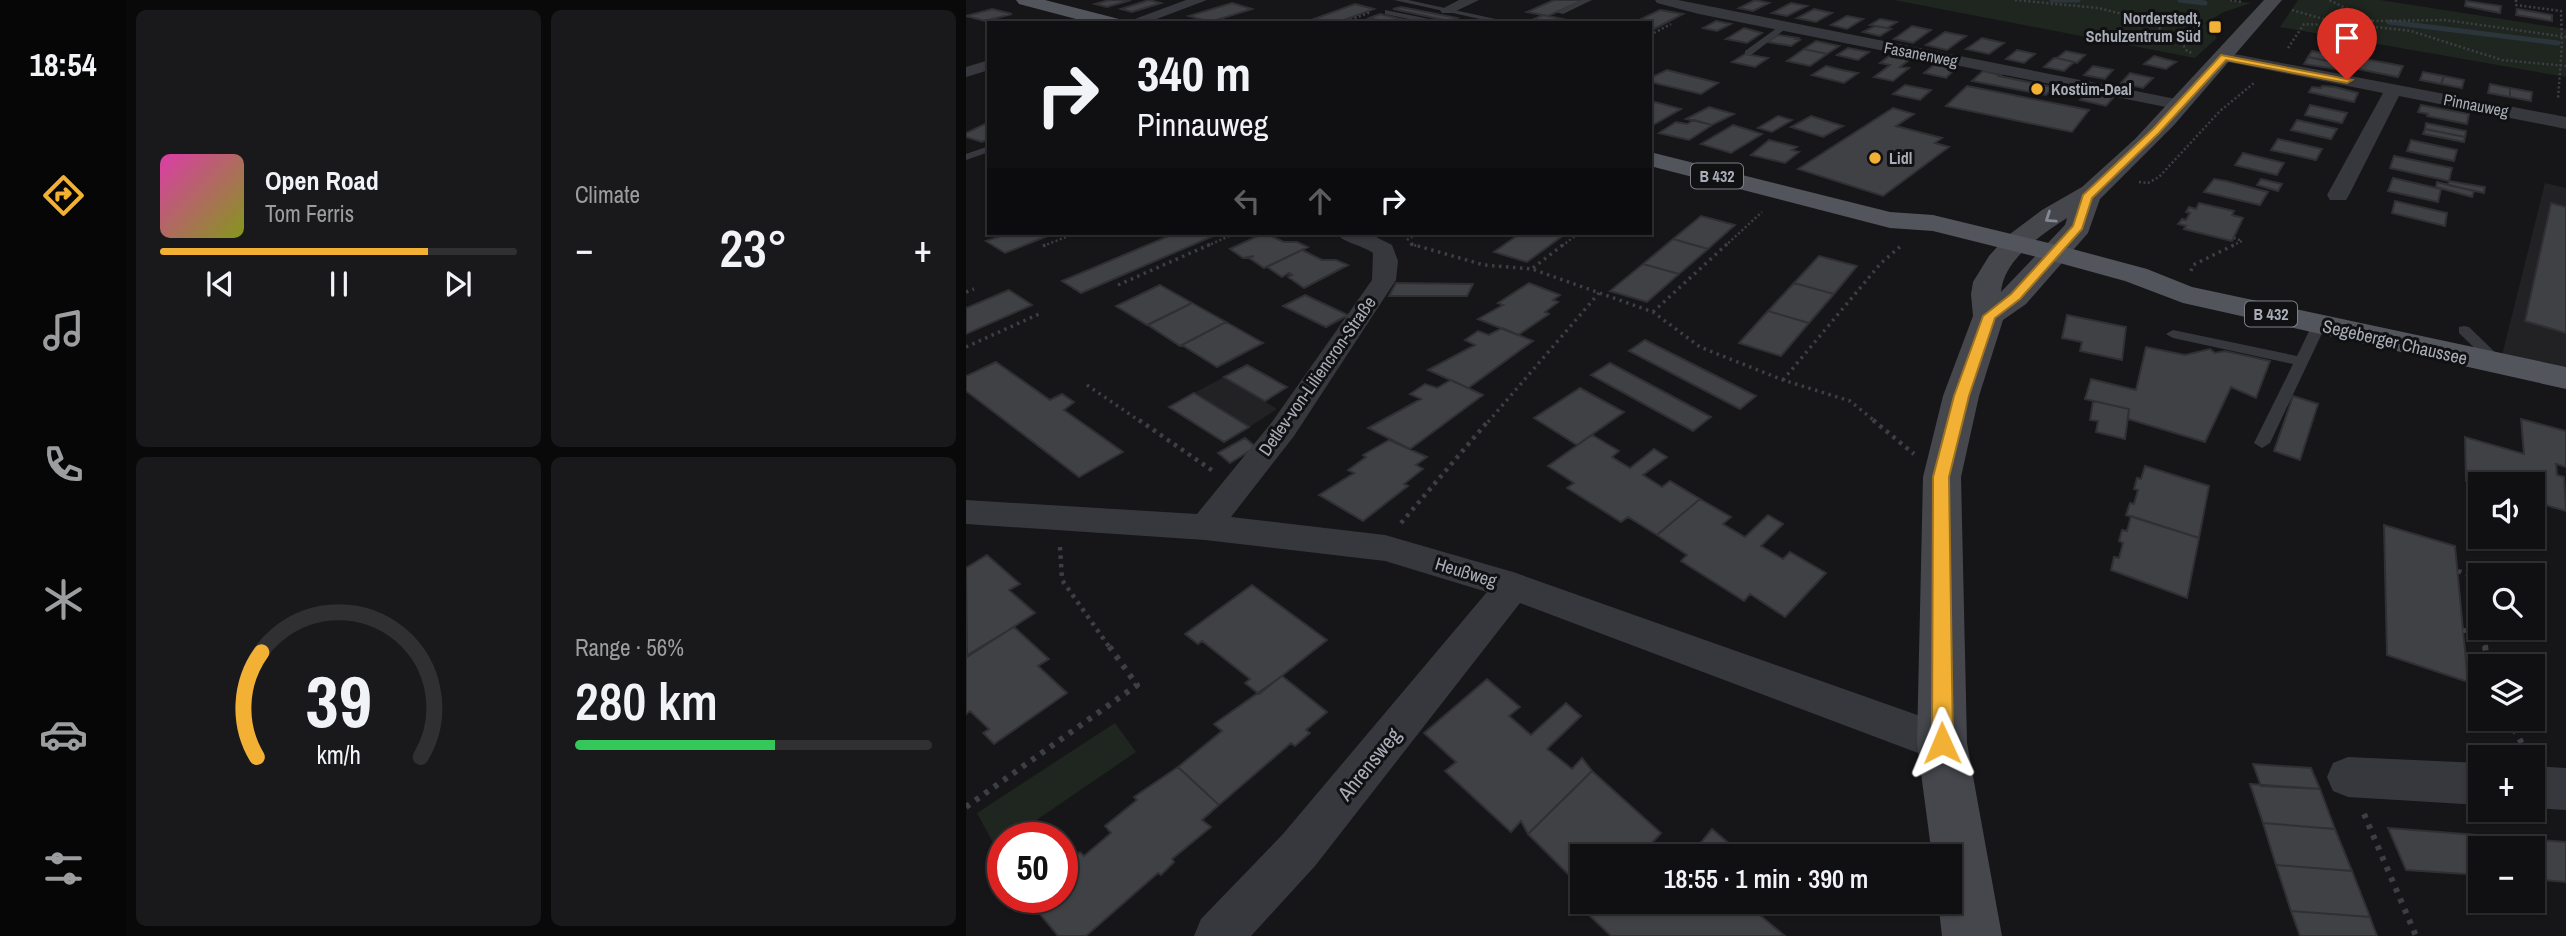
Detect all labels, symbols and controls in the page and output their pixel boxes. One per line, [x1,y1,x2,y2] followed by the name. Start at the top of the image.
[2086,7,2201,47] place label: Norderstedt, Schulzentrum Süd
[2317,8,2377,80] pin
[2207,19,2223,35] marker: Norderstedt, Schulzentrum Süd
[2328,19,2366,57] icon: arrive
[1882,36,1960,72] street label: Fasanenweg
[1137,40,1251,106] text: 340 m
[29,43,97,86] text: 18:54
[1022,49,1113,140] icon: right
[2051,78,2132,100] place label: Kostüm-Deal
[2029,81,2045,97] marker: Kostüm-Deal
[2442,88,2511,122] street label: Pinnauweg
[1137,103,1268,146] text: Pinnauweg
[1889,147,1912,169] place label: Lidl
[1867,150,1883,166] marker: Lidl
[265,163,379,198] text: Open Road
[1691,164,1743,188] road number: B 432
[39,171,88,220] icon: directions
[575,179,640,210] text: Climate
[1228,182,1266,220] icon: left
[1301,182,1339,220] icon: ahead
[1374,182,1412,220] icon: right
[265,198,354,229] text: Tom Ferris
[2045,210,2058,222] one-way arrow
[719,213,788,283] text: 23°
[575,223,593,274] text: −
[914,223,932,274] text: +
[201,265,239,303] icon: previous
[320,265,358,303] icon: pause
[439,265,477,303] icon: next
[1252,291,1382,461] street label: Detlev-von-Liliencron-Straße
[2245,302,2297,326] road number: B 432
[39,306,88,355] icon: music
[2320,313,2470,371] street label: Segeberger Chaussee
[39,440,88,489] icon: phone
[2468,472,2545,913] map controls
[2468,472,2545,549] button: sound
[1432,551,1501,593] street label: Heußweg
[2468,563,2545,640] button: search
[39,575,88,624] icon: climate
[575,632,684,663] text: Range · 56%
[305,653,372,751] text: 39
[2468,654,2545,731] button: layers
[575,666,718,736] text: 280 km
[1905,706,1979,780] position arrow
[39,710,88,759] icon: car
[1330,721,1408,807] street label: Ahrensweg
[316,738,361,772] text: km/h
[2468,745,2545,822] button: +
[987,822,1078,913] speed limit sign: 50
[2468,836,2545,913] button: −
[39,844,88,893] icon: filters
[1664,861,1868,896] text: 18:55 · 1 min · 390 m

